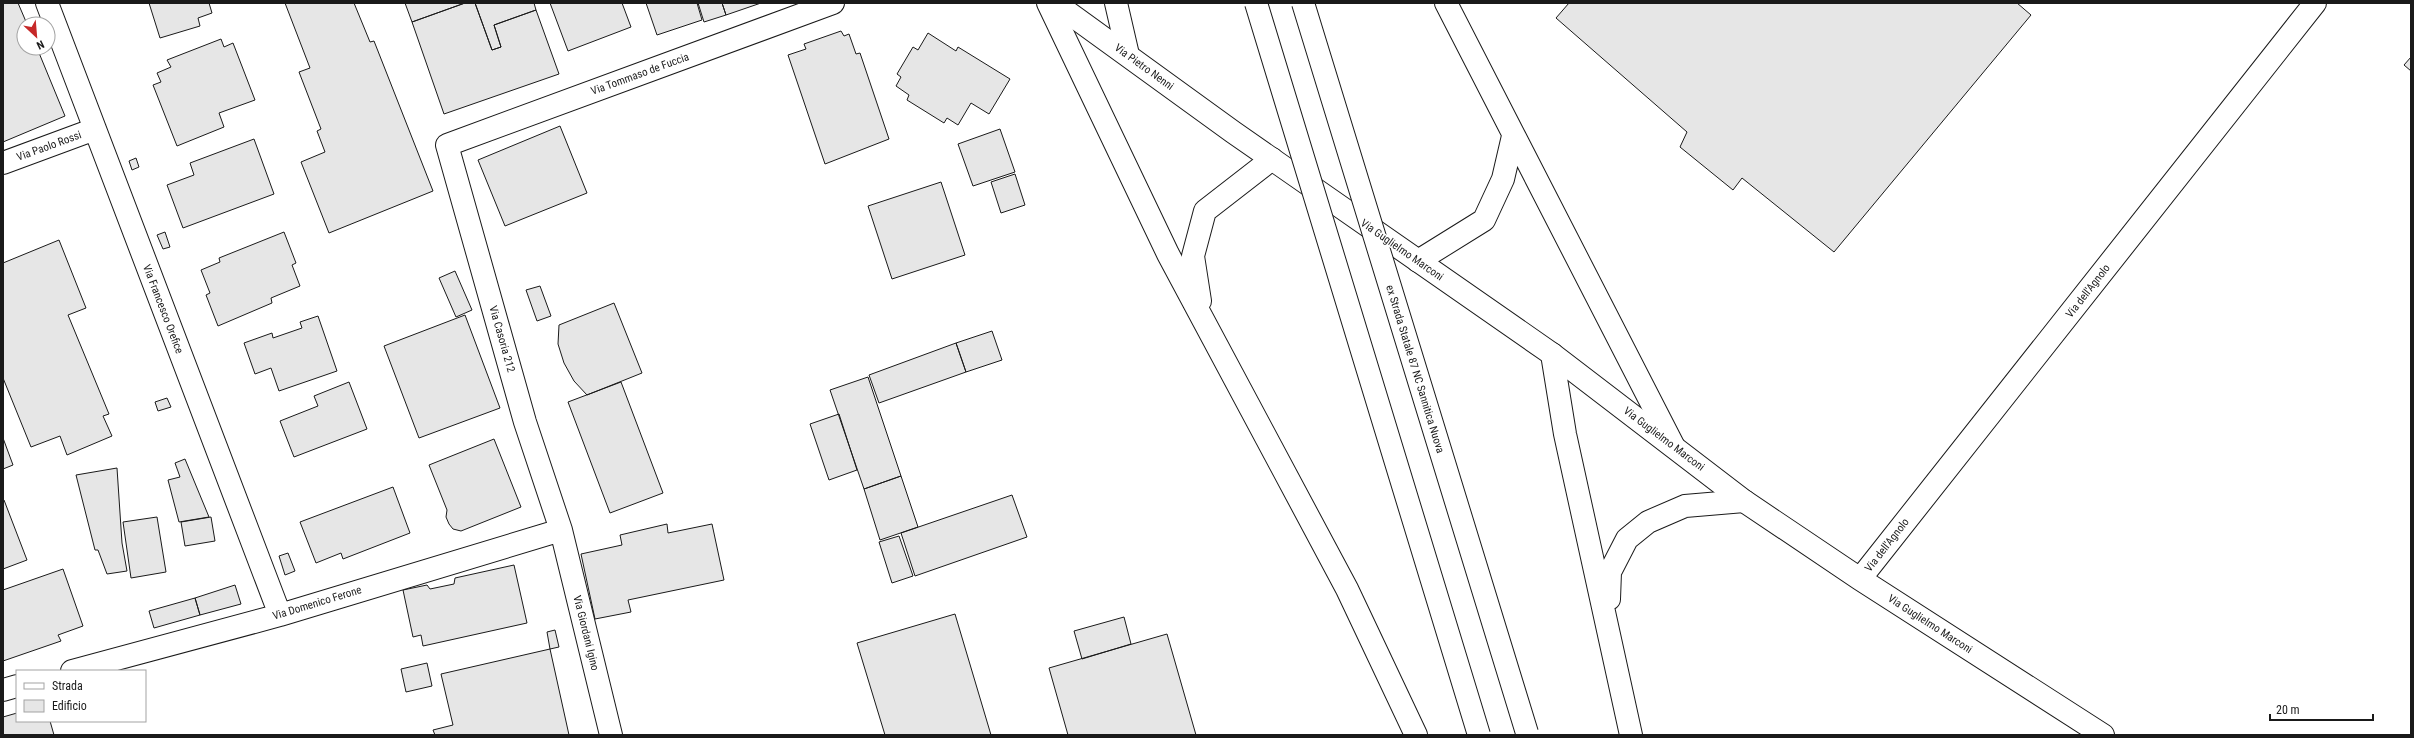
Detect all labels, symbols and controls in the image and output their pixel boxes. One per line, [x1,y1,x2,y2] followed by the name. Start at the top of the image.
[16,16,56,56] north arrow
[34,37,46,52] text: N
[1112,41,1176,93] street label: Via Pietro Nenni
[589,50,691,98] street label: Via Tommaso de Fuccia
[15,128,83,164] street label: Via Paolo Rossi
[1358,217,1446,283] street label: Via Guglielmo Marconi
[2063,261,2113,320] street label: Via dell'Agnolo
[140,263,186,355] street label: Via Francesco Orefice
[1383,283,1447,455] street label: ex Strada Statale 87 NC Sannitica Nuova
[486,304,518,374] street label: Via Casoria 212
[1621,404,1707,474] street label: Via Guglielmo Marconi
[1862,515,1912,574] street label: Via dell'Agnolo
[271,583,363,623] street label: Via Domenico Ferone
[1885,592,1975,656] street label: Via Guglielmo Marconi
[570,594,602,672] street label: Via Giordani Igino
[16,670,146,722] legend
[52,679,83,693] text: Strada
[2270,696,2373,722] scale bar
[52,699,87,713] text: Edificio
[2276,703,2300,717] text: 20 m

